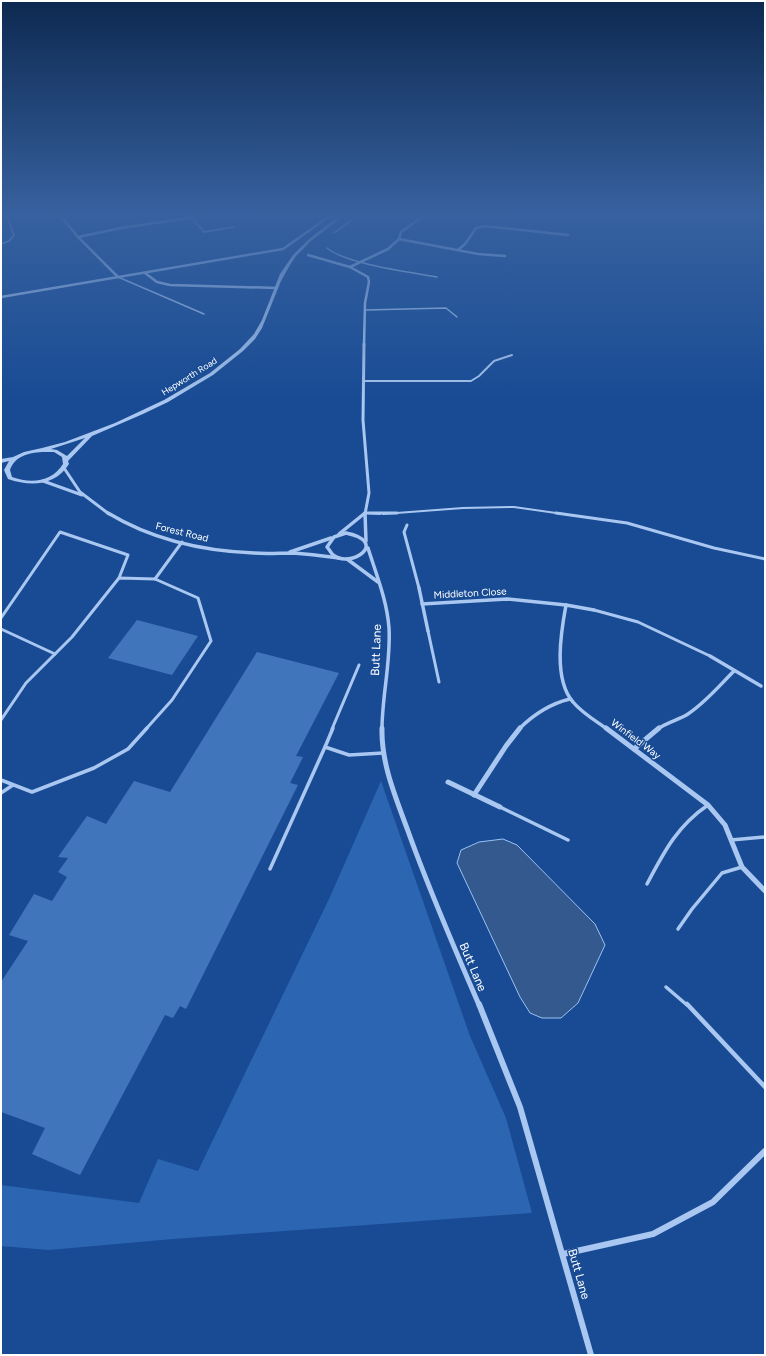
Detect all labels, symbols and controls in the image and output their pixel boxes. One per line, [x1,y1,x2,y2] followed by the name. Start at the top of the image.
[159,355,219,397] street label: Hepworth Road
[154,519,210,545] street label: Forest Road
[433,585,507,601] street label: Middleton Close
[368,623,384,676] street label: Butt Lane
[609,716,664,762] street label: Winfield Way
[456,940,490,994] street label: Butt Lane
[565,1247,593,1301] street label: Butt Lane

